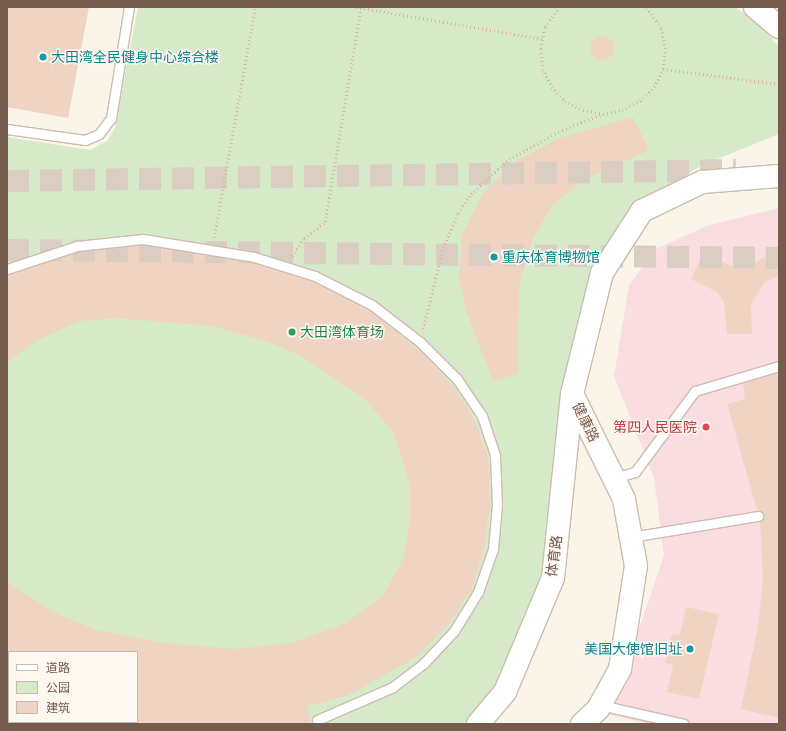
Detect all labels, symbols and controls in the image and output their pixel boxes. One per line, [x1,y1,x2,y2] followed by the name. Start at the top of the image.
[51,49,219,65] place label: 大田湾全民健身中心综合楼
[38,52,48,62] marker: 大田湾全民健身中心综合楼
[502,249,600,265] place label: 重庆体育博物馆
[489,252,499,262] marker: 重庆体育博物馆
[300,324,384,340] place label: 大田湾体育场
[287,327,297,337] marker: 大田湾体育场
[569,399,603,445] street label: 健康路
[613,419,697,435] place label: 第四人民医院
[700,421,712,433] marker: 第四人民医院
[543,534,565,578] street label: 体育路
[584,641,682,657] place label: 美国大使馆旧址
[685,644,695,654] marker: 美国大使馆旧址
[8,651,138,723] legend
[46,659,70,676] text: 道路
[46,679,70,696] text: 公园
[46,699,70,716] text: 建筑

